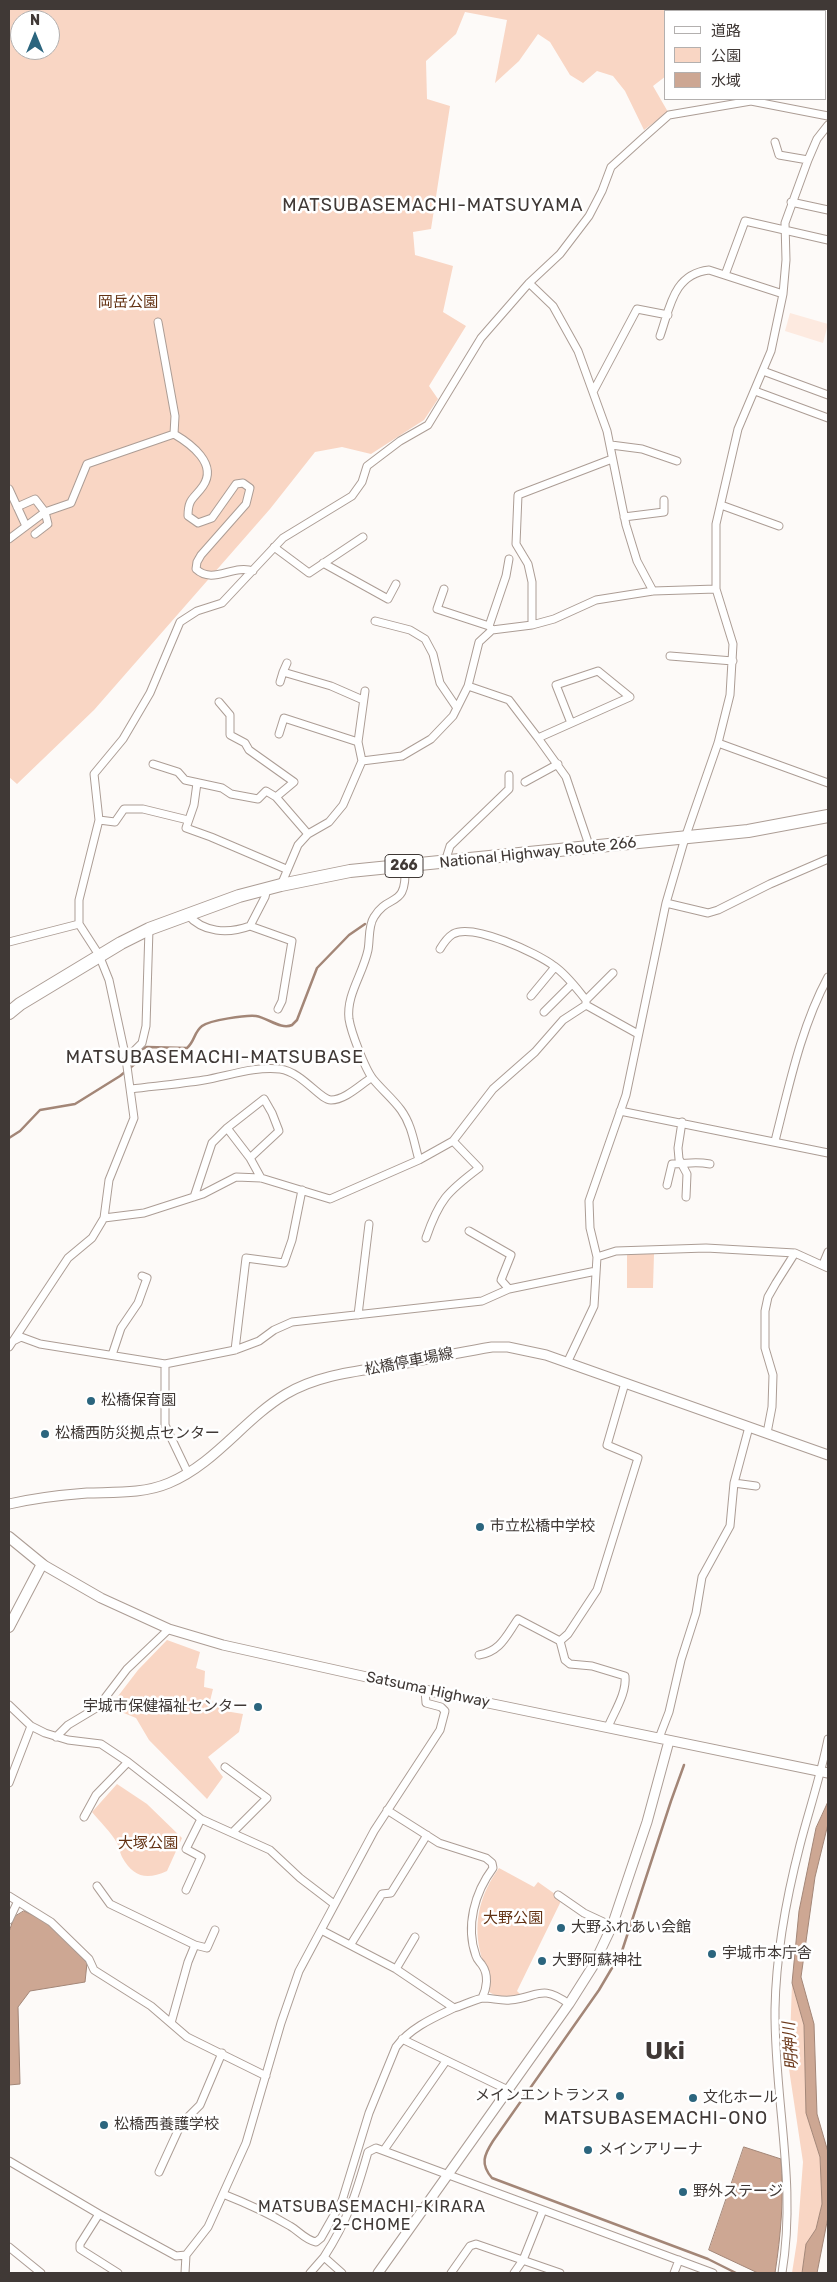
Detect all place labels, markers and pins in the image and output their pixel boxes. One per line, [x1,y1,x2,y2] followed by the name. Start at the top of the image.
[101,1392,176,1410] place label: 松橋保育園
[85,1395,97,1407] marker: 松橋保育園
[55,1425,220,1443] place label: 松橋西防災拠点センター
[39,1428,51,1440] marker: 松橋西防災拠点センター
[490,1518,595,1536] place label: 市立松橋中学校
[474,1521,486,1533] marker: 市立松橋中学校
[83,1698,248,1716] place label: 宇城市保健福祉センター
[252,1701,264,1713] marker: 宇城市保健福祉センター
[571,1919,691,1937] place label: 大野ふれあい会館
[555,1922,567,1934] marker: 大野ふれあい会館
[722,1945,812,1963] place label: 宇城市本庁舎
[706,1948,718,1960] marker: 宇城市本庁舎
[552,1952,642,1970] place label: 大野阿蘇神社
[536,1955,548,1967] marker: 大野阿蘇神社
[475,2087,610,2105] place label: メインエントランス
[703,2089,778,2107] place label: 文化ホール
[614,2090,626,2102] marker: メインエントランス
[687,2092,699,2104] marker: 文化ホール
[114,2116,219,2134] place label: 松橋西養護学校
[98,2119,110,2131] marker: 松橋西養護学校
[598,2141,703,2159] place label: メインアリーナ
[582,2144,594,2156] marker: メインアリーナ
[693,2183,783,2201] place label: 野外ステージ
[677,2186,689,2198] marker: 野外ステージ

